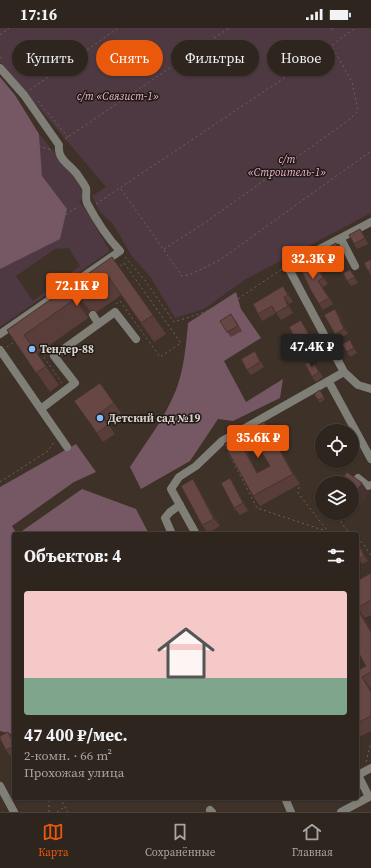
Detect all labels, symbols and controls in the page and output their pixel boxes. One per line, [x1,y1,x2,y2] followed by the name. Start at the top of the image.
[20,4,57,25] text: 17:16
[12,40,88,76] chip: Купить
[96,40,163,76] chip: Снять
[171,40,259,76] chip: Фильтры
[267,40,335,76] chip: Новое
[77,89,159,104] park label: с/т «Связист-1»
[248,152,326,180] park label: с/т «Строитель-1»
[276,246,350,280] pin: 32.3K ₽
[291,250,335,267] text: 32.3K ₽
[40,273,114,307] pin: 72.1K ₽
[55,277,99,294] text: 72.1K ₽
[275,334,349,368] pin: 47.4K ₽
[290,338,334,355] text: 47.4K ₽
[40,342,94,357] place label: Тендер-88
[27,344,37,354] marker: Тендер-88
[108,411,200,426] place label: Детский сад №19
[95,413,105,423] marker: Детский сад №19
[315,424,359,520] map controls
[315,424,359,468] button: locate
[221,425,295,459] pin: 35.6K ₽
[236,429,280,446] text: 35.6K ₽
[315,476,359,520] button: layers
[24,544,122,568] text: Объектов: 4
[325,545,347,567] icon: filters
[150,617,222,689] icon: home
[24,723,128,747] text: 47 400 ₽/мес.
[24,747,112,764] text: 2-комн. · 66 m²
[24,764,124,781] text: Прохожая улица
[38,821,69,860] tab: Карта
[145,821,215,860] tab: Сохранённые
[292,821,333,860] tab: Главная

